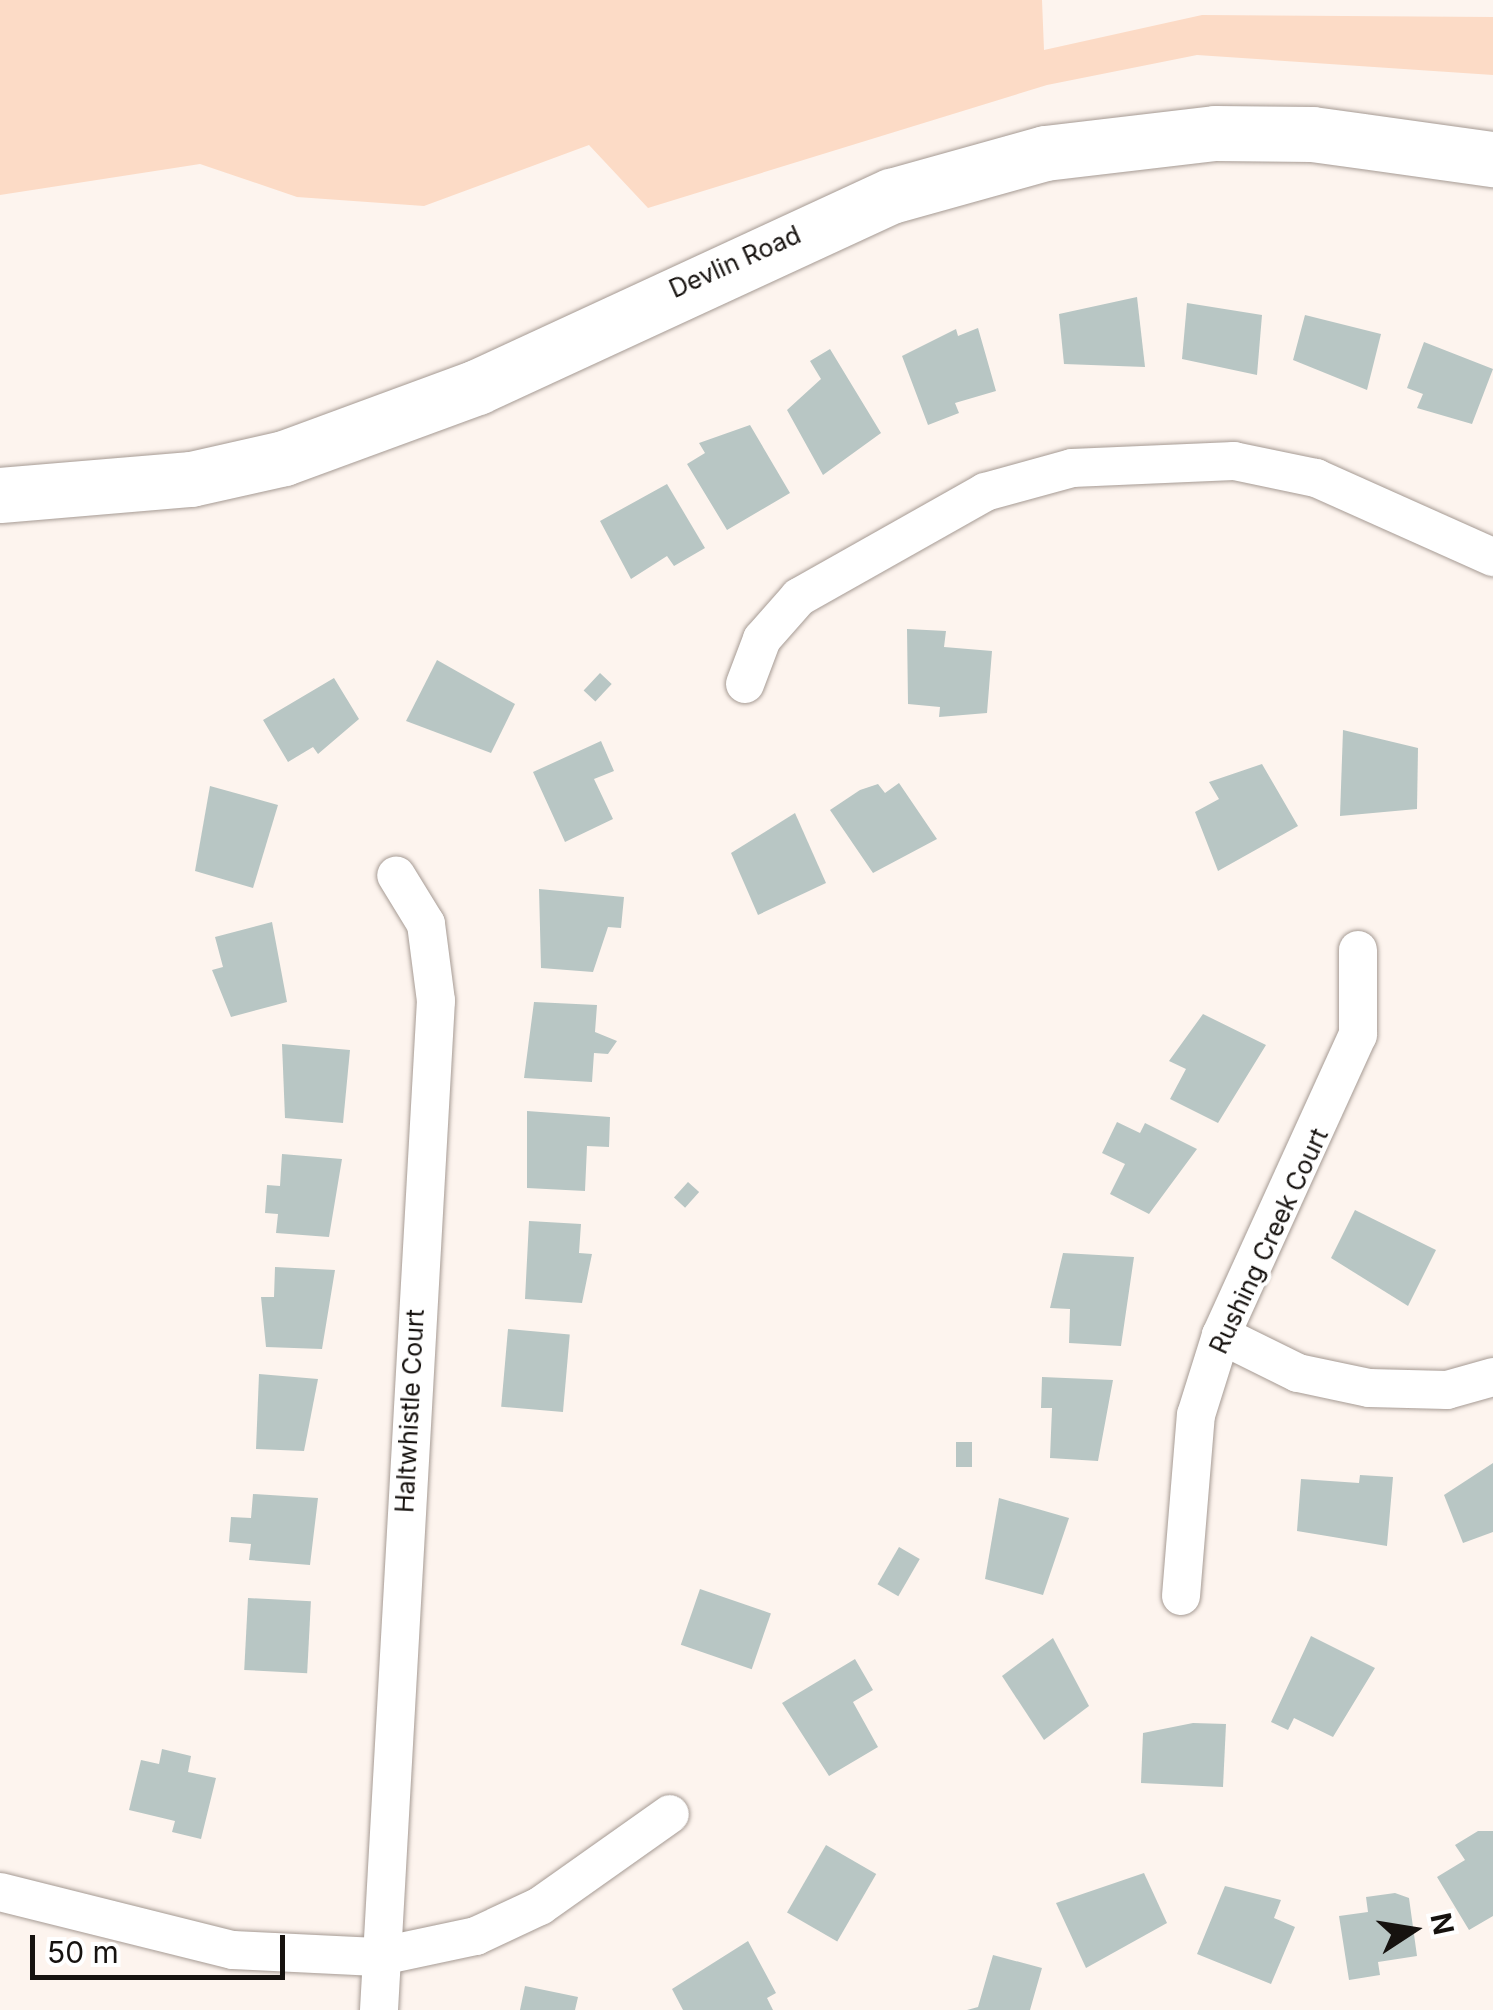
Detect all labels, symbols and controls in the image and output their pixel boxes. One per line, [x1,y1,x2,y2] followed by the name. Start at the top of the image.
[665,220,805,304] street label: Devlin Road
[1204,1124,1334,1358] street label: Rushing Creek Court
[390,1308,430,1514] street label: Haltwhistle Court
[1363,1880,1463,1980] north arrow
[1423,1910,1461,1938] text: N
[35,1915,290,1977] scale bar
[47,1934,119,1970] text: 50 m

